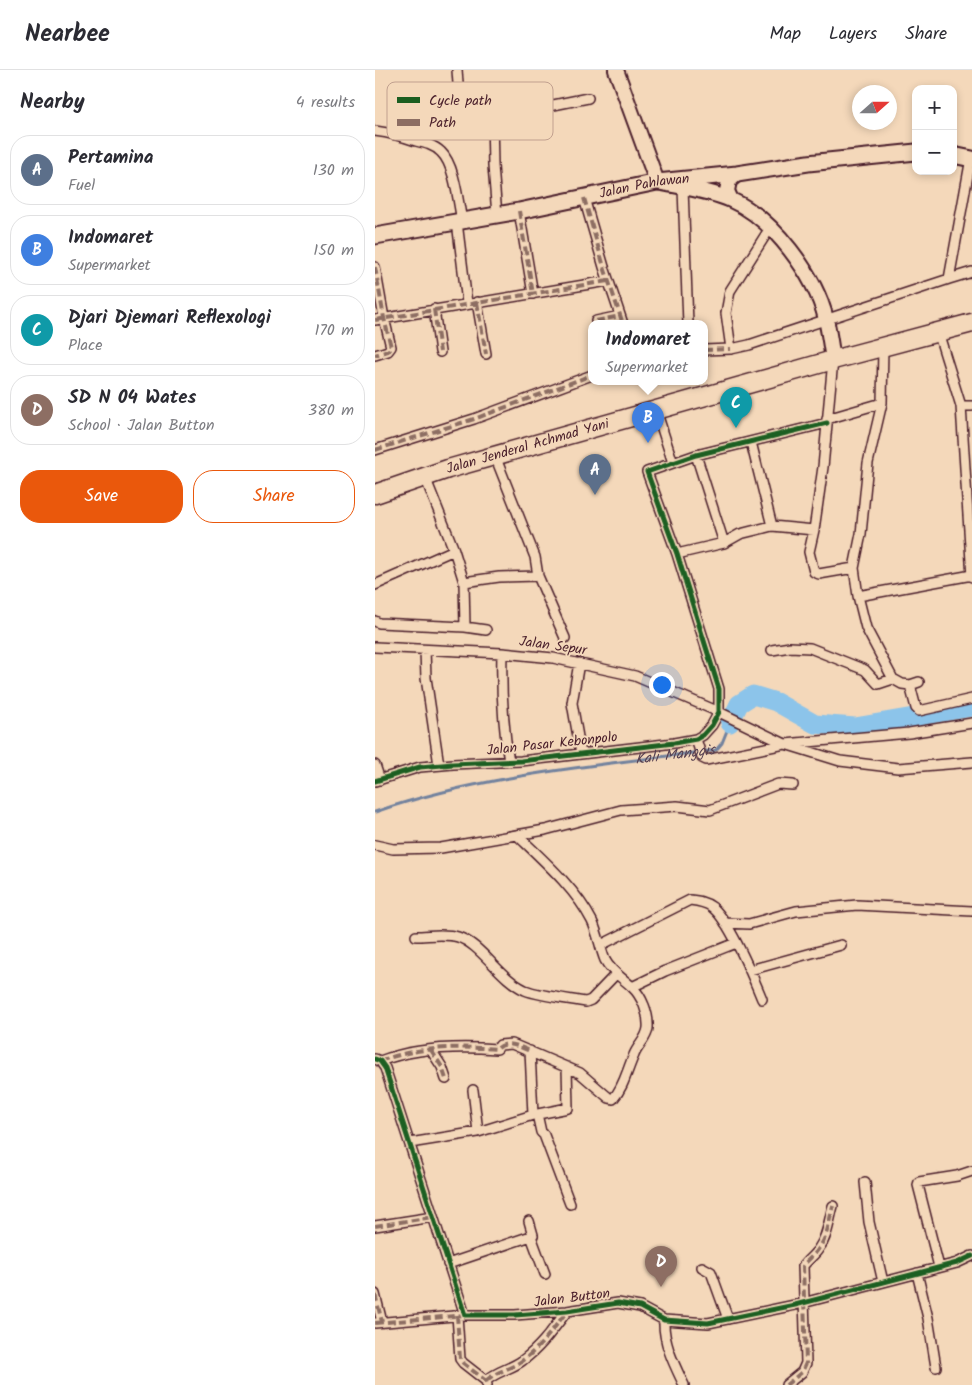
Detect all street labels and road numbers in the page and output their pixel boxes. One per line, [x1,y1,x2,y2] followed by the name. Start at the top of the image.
[597,168,690,205] street label: Jalan Pahlawan
[445,416,611,478] street label: Jalan Jenderal Achmad Yani
[518,630,590,662] street label: Jalan Sepur
[485,726,619,762] street label: Jalan Pasar Kebonpolo
[533,1282,611,1314] street label: Jalan Button

